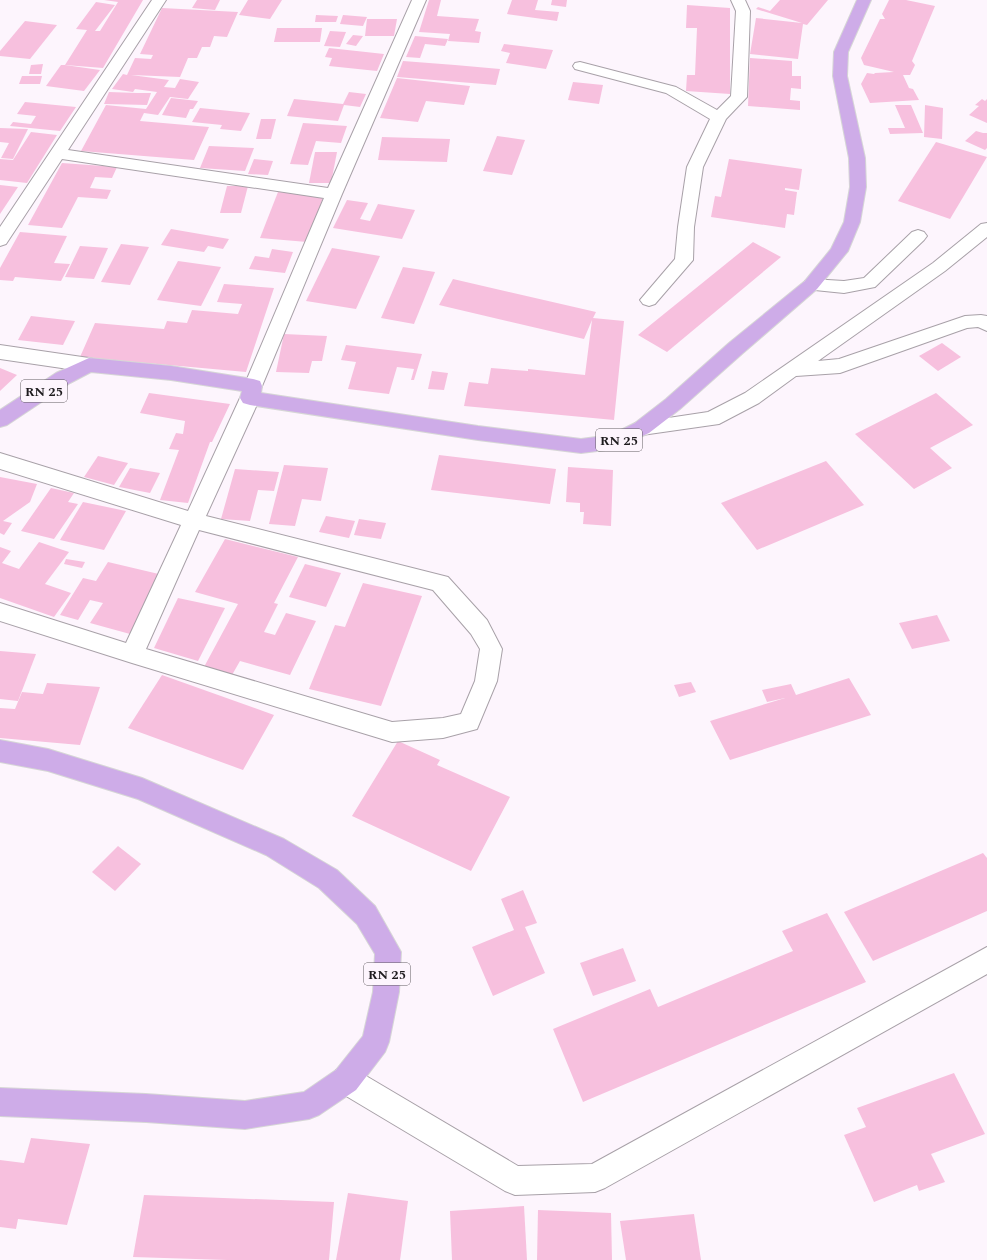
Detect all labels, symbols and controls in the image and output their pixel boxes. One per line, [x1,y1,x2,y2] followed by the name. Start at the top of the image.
[21,380,67,402] road number: RN 25
[596,429,642,451] road number: RN 25
[364,963,410,985] road number: RN 25

